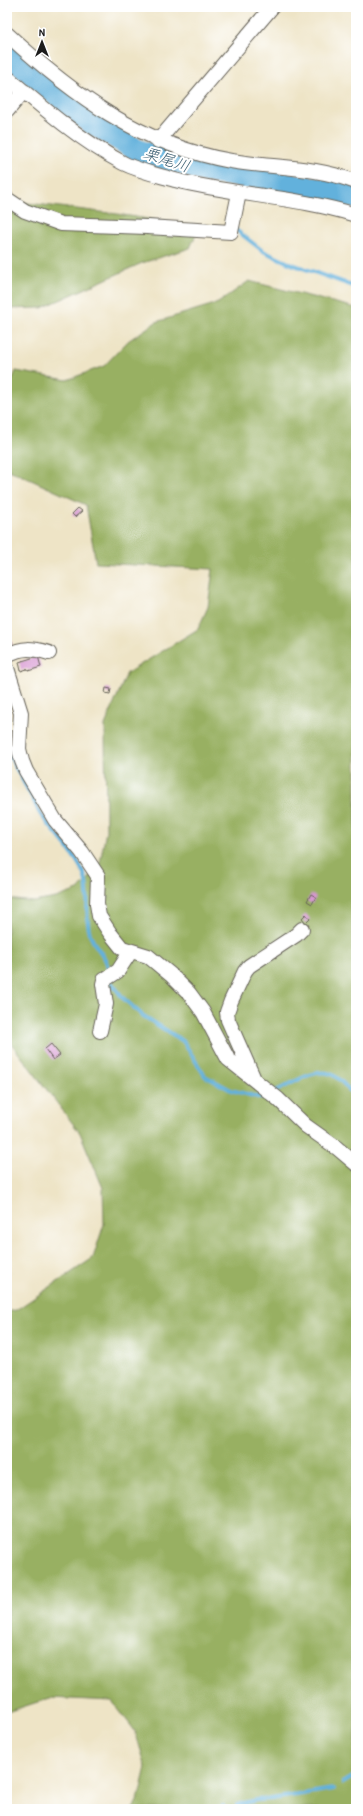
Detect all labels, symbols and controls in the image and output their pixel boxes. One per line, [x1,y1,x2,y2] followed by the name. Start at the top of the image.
[22,22,62,62] north arrow
[39,25,45,39] text: N
[141,141,193,177] water label: 栗尾川

